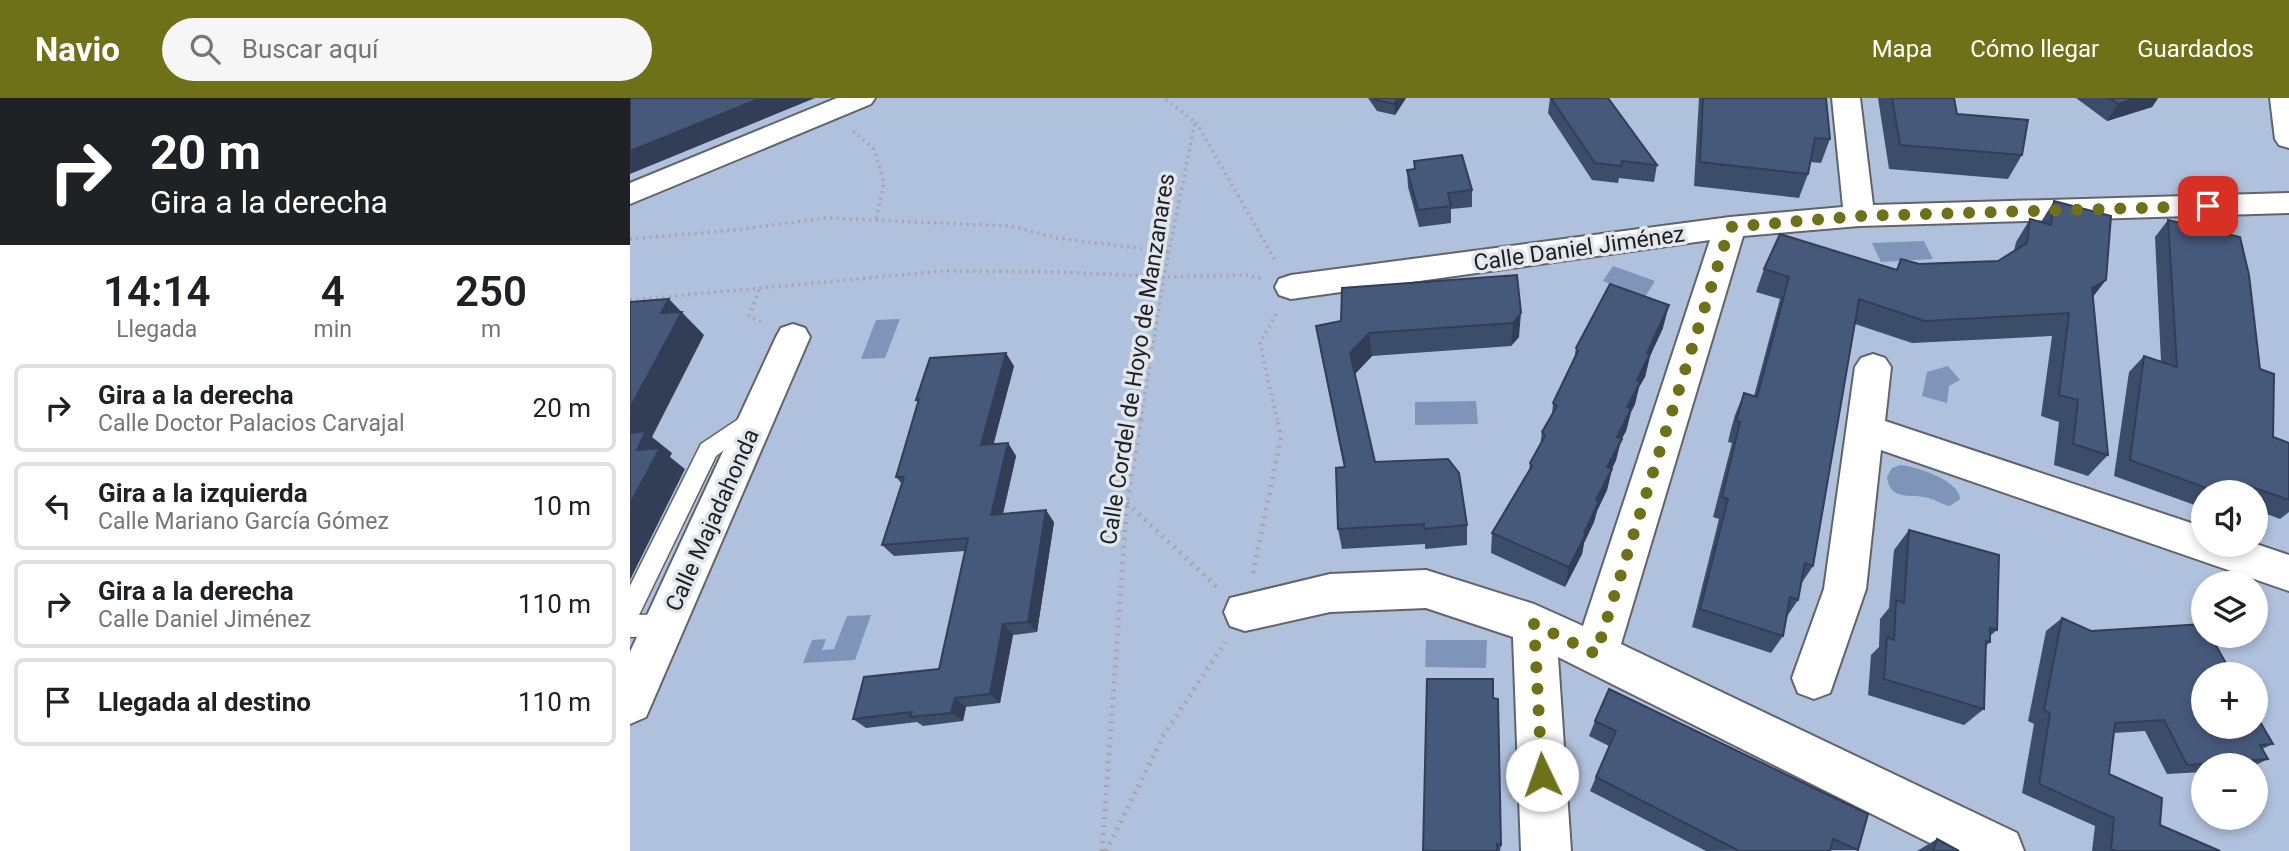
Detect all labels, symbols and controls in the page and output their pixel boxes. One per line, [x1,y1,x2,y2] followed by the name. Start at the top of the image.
[162,18,652,81] search box
[35,30,120,69] text: Navio
[186,30,224,68] icon: search
[242,34,378,64] text: Buscar aquí
[1872,35,1932,63] text: Mapa
[1970,35,2099,63] text: Cómo llegar
[2137,35,2254,63] text: Guardados
[150,124,261,181] text: 20 m
[35,126,126,217] icon: right
[1095,172,1180,547] street label: Calle Cordel de Hoyo de Manzanares
[2178,176,2238,236] pin
[150,183,388,221] text: Gira a la derecha
[2189,187,2227,225] icon: arrive
[1472,220,1686,277] street label: Calle Daniel Jiménez
[103,267,210,316] text: 14:14
[321,267,345,316] text: 4
[455,267,527,316] text: 250
[116,316,197,343] text: Llegada
[313,316,352,343] text: min
[481,316,501,343] text: m
[98,380,294,410] text: Gira a la derecha
[39,389,77,427] icon: right
[533,393,591,423] text: 20 m
[98,410,405,437] text: Calle Doctor Palacios Carvajal
[660,425,765,616] street label: Calle Majadahonda
[98,478,308,508] text: Gira a la izquierda
[2191,480,2268,830] map controls
[2191,480,2268,557] button: sound
[39,487,77,525] icon: left
[533,491,591,521] text: 10 m
[98,508,389,535] text: Calle Mariano García Gómez
[2191,571,2268,648] button: layers
[98,576,294,606] text: Gira a la derecha
[39,585,77,623] icon: right
[518,589,591,619] text: 110 m
[98,606,311,633] text: Calle Daniel Jiménez
[2191,662,2268,739] button: +
[39,683,77,721] icon: arrive
[98,687,311,717] text: Llegada al destino
[518,687,591,717] text: 110 m
[1505,738,1579,812] position arrow
[2191,753,2268,830] button: −

